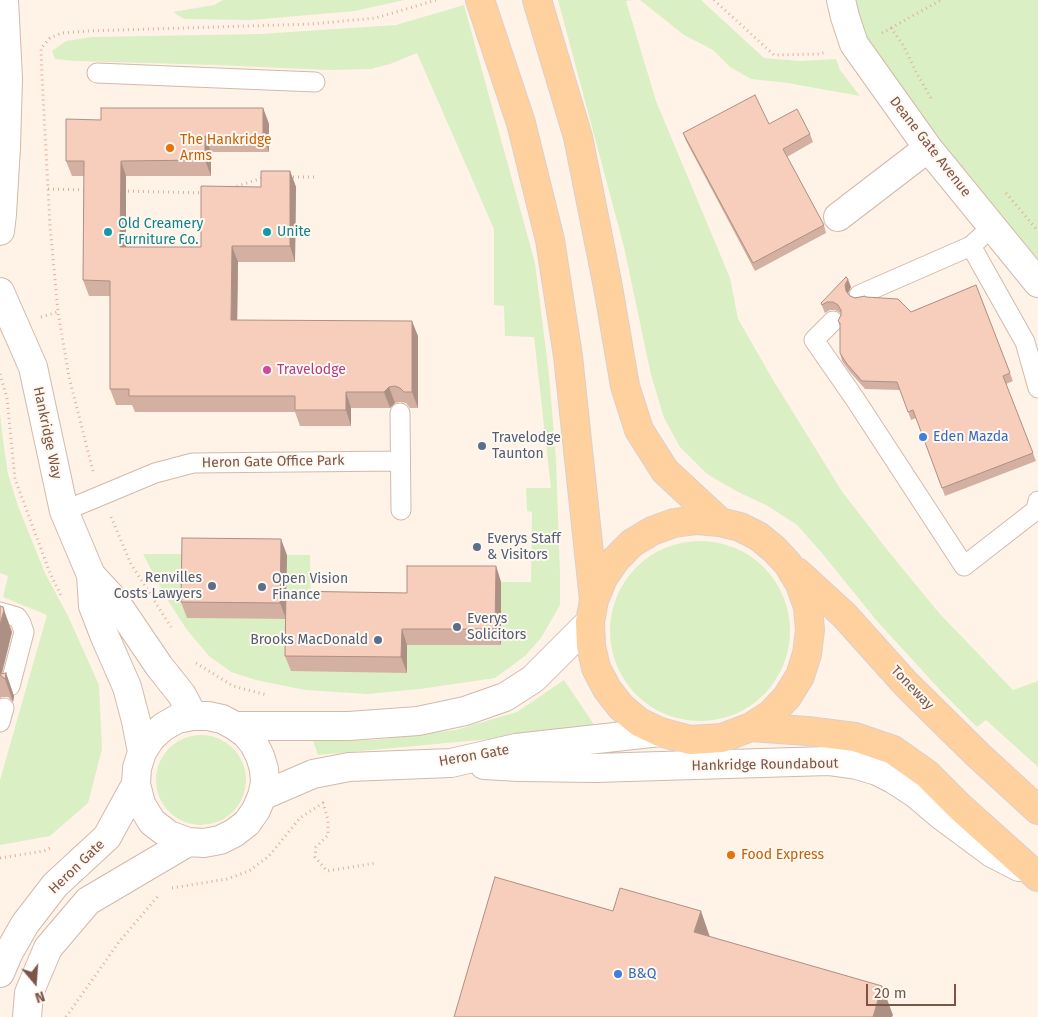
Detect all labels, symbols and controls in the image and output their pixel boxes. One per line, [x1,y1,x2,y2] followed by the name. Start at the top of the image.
[886,93,974,201] street label: Deane Gate Avenue
[180,132,272,164] place label: The Hankridge Arms
[164,142,176,154] marker: The Hankridge Arms
[118,216,203,248] place label: Old Creamery Furniture Co.
[277,224,311,240] place label: Unite
[102,226,114,238] marker: Old Creamery Furniture Co.
[261,226,273,238] marker: Unite
[277,362,346,378] place label: Travelodge
[261,364,273,376] marker: Travelodge
[29,385,65,481] street label: Hankridge Way
[933,429,1009,445] place label: Eden Mazda
[492,430,561,462] place label: Travelodge Taunton
[917,431,929,443] marker: Eden Mazda
[476,440,488,452] marker: Travelodge Taunton
[202,452,344,472] street label: Heron Gate Office Park
[487,531,561,564] place label: Everys Staff & Visitors
[471,541,483,553] marker: Everys Staff & Visitors
[114,570,202,602] place label: Renvilles Costs Lawyers
[272,571,348,604] place label: Open Vision Finance
[206,580,218,592] marker: Renvilles Costs Lawyers
[256,581,268,593] marker: Open Vision Finance
[467,611,526,644] place label: Everys Solicitors
[451,621,463,633] marker: Everys Solicitors
[250,632,368,648] place label: Brooks MacDonald
[372,634,384,646] marker: Brooks MacDonald
[887,663,937,713] street label: Toneway
[438,742,510,770] street label: Heron Gate
[691,755,839,775] street label: Hankridge Roundabout
[46,836,108,898] street label: Heron Gate
[741,847,824,863] place label: Food Express
[725,849,737,861] marker: Food Express
[10,957,60,1007] north arrow
[628,966,656,982] place label: B&Q
[612,968,624,980] marker: B&Q
[868,974,958,1006] scale bar
[874,984,907,1002] text: 20 m
[33,987,47,1006] text: N

